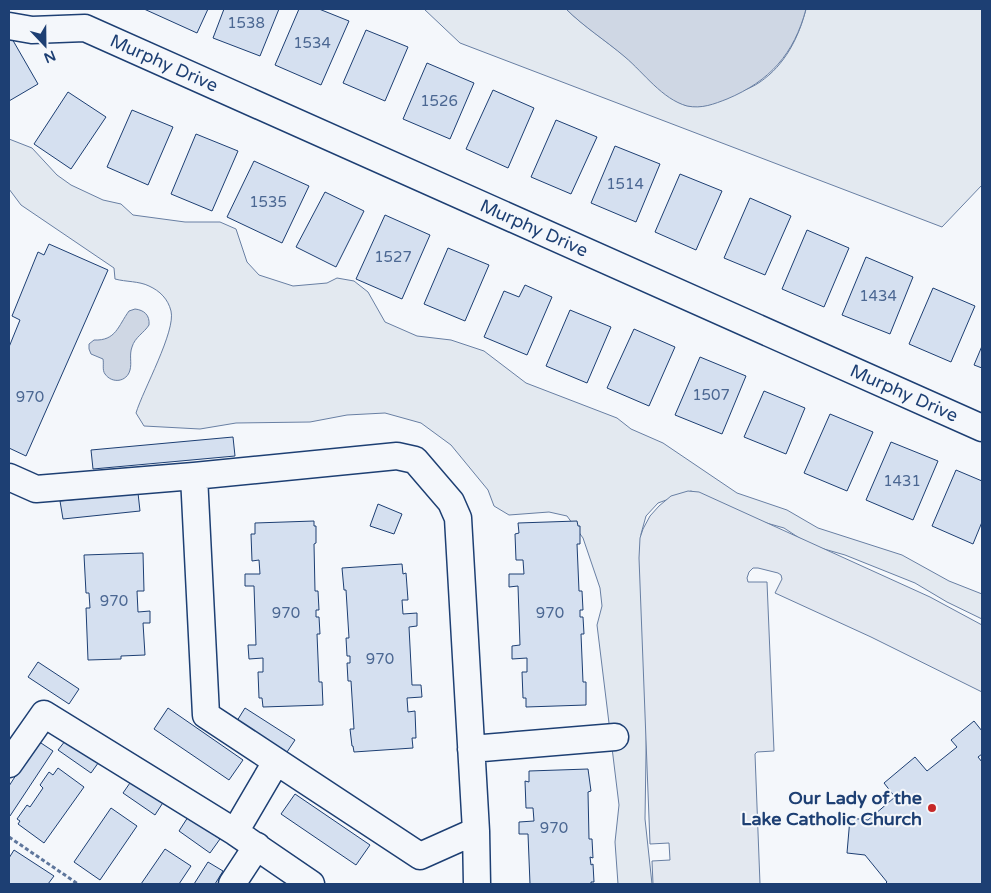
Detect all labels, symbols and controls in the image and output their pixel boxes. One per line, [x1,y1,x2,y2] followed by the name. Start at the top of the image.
[227,14,265,32] house number: 1538
[20,20,70,70] north arrow
[107,29,221,97] street label: Murphy Drive
[293,34,331,52] house number: 1534
[41,47,58,67] text: N
[420,92,458,110] house number: 1526
[606,175,644,193] house number: 1514
[249,193,287,211] house number: 1535
[477,194,591,262] street label: Murphy Drive
[374,248,412,266] house number: 1527
[859,287,897,305] house number: 1434
[847,359,961,427] street label: Murphy Drive
[692,386,730,404] house number: 1507
[16,388,44,406] house number: 970
[883,472,921,490] house number: 1431
[100,592,128,610] house number: 970
[272,604,300,622] house number: 970
[536,604,564,622] house number: 970
[366,650,394,668] house number: 970
[741,787,922,830] place label: Our Lady of the Lake Catholic Church
[926,802,938,814] marker: Our Lady of the Lake Catholic Church
[540,819,568,837] house number: 970

